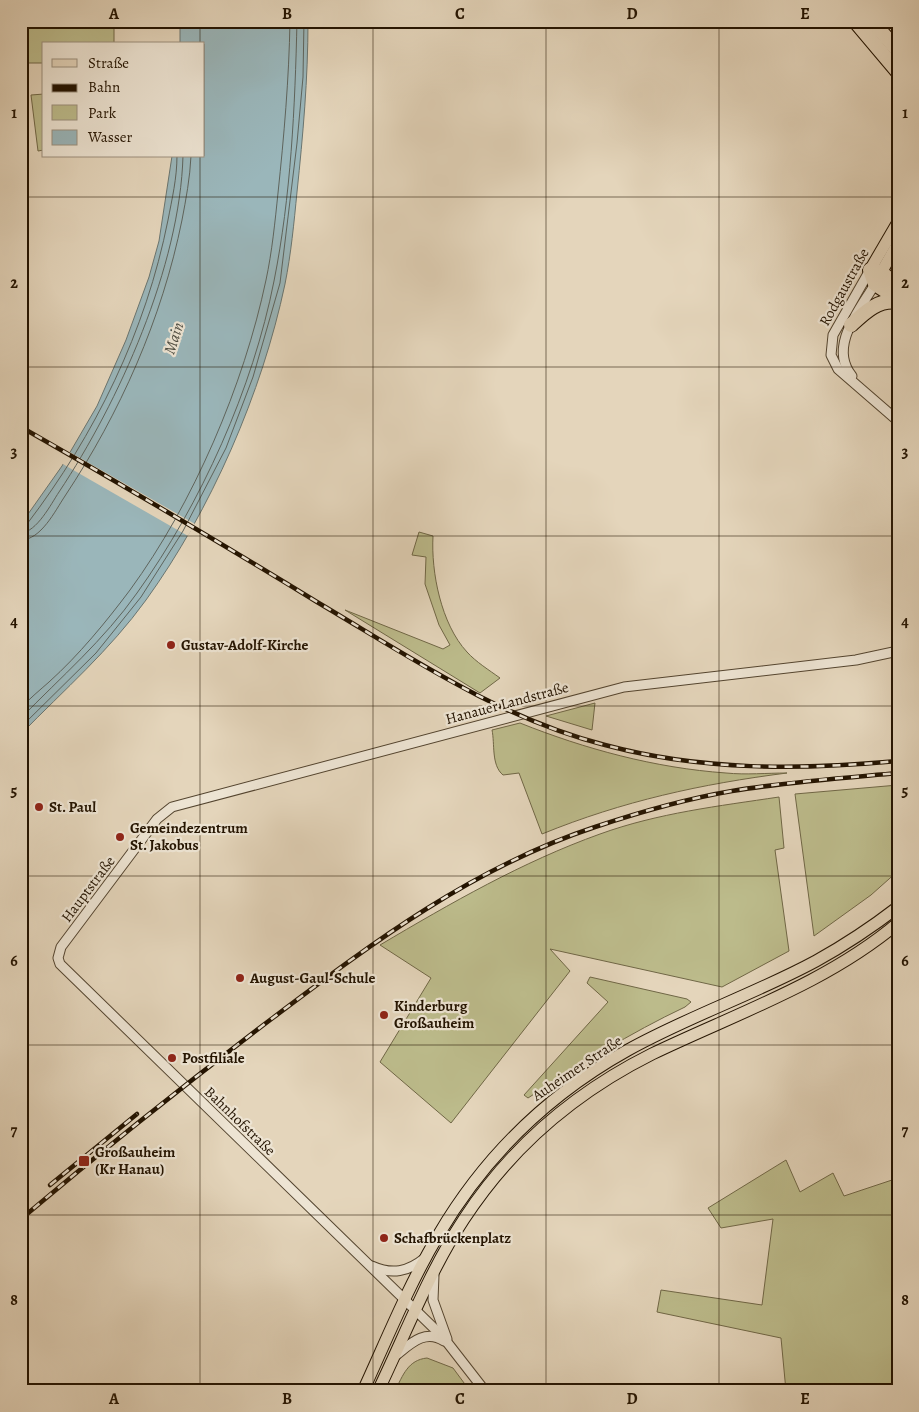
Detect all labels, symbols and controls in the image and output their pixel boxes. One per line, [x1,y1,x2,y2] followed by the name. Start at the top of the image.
[108,3,120,25] text: A
[282,3,292,25] text: B
[455,3,465,25] text: C
[626,3,638,25] text: D
[800,3,810,25] text: E
[42,42,205,158] legend
[88,53,129,73] text: Straße
[88,77,120,97] text: Bahn
[11,102,17,124] text: 1
[902,102,908,124] text: 1
[88,103,117,123] text: Park
[87,127,133,147] text: Wasser
[814,244,874,329] street label: Rodgaustraße
[10,272,18,294] text: 2
[901,272,909,294] text: 2
[159,320,189,357] water label: Main
[11,441,18,463] text: 3
[902,441,909,463] text: 3
[10,611,18,633] text: 4
[901,611,909,633] text: 4
[181,635,309,655] place label: Gustav-Adolf-Kirche
[165,639,177,651] marker: Gustav-Adolf-Kirche
[443,677,571,729] street label: Hanauer Landstraße
[11,780,18,802] text: 5
[902,780,909,802] text: 5
[49,797,96,817] place label: St. Paul
[33,801,45,813] marker: St. Paul
[130,818,248,855] place label: Gemeindezentrum St. Jakobus
[114,831,126,843] marker: Gemeindezentrum St. Jakobus
[57,852,120,926] street label: Hauptstraße
[10,950,18,972] text: 6
[901,950,909,972] text: 6
[249,968,375,988] place label: August-Gaul-Schule
[234,972,246,984] marker: August-Gaul-Schule
[394,996,475,1033] place label: Kinderburg Großauheim
[378,1009,390,1021] marker: Kinderburg Großauheim
[527,1030,626,1106] street label: Auheimer Straße
[182,1048,245,1068] place label: Postfiliale
[166,1052,178,1064] marker: Postfiliale
[200,1082,280,1160] street label: Bahnhofstraße
[11,1120,18,1142] text: 7
[902,1120,909,1142] text: 7
[95,1142,176,1179] place label: Großauheim (Kr Hanau)
[77,1154,91,1168] marker: Großauheim (Kr Hanau)
[394,1228,511,1248] place label: Schafbrückenplatz
[378,1232,390,1244] marker: Schafbrückenplatz
[10,1289,18,1311] text: 8
[901,1289,909,1311] text: 8
[108,1388,120,1410] text: A
[282,1388,292,1410] text: B
[455,1388,465,1410] text: C
[626,1388,638,1410] text: D
[800,1388,810,1410] text: E

